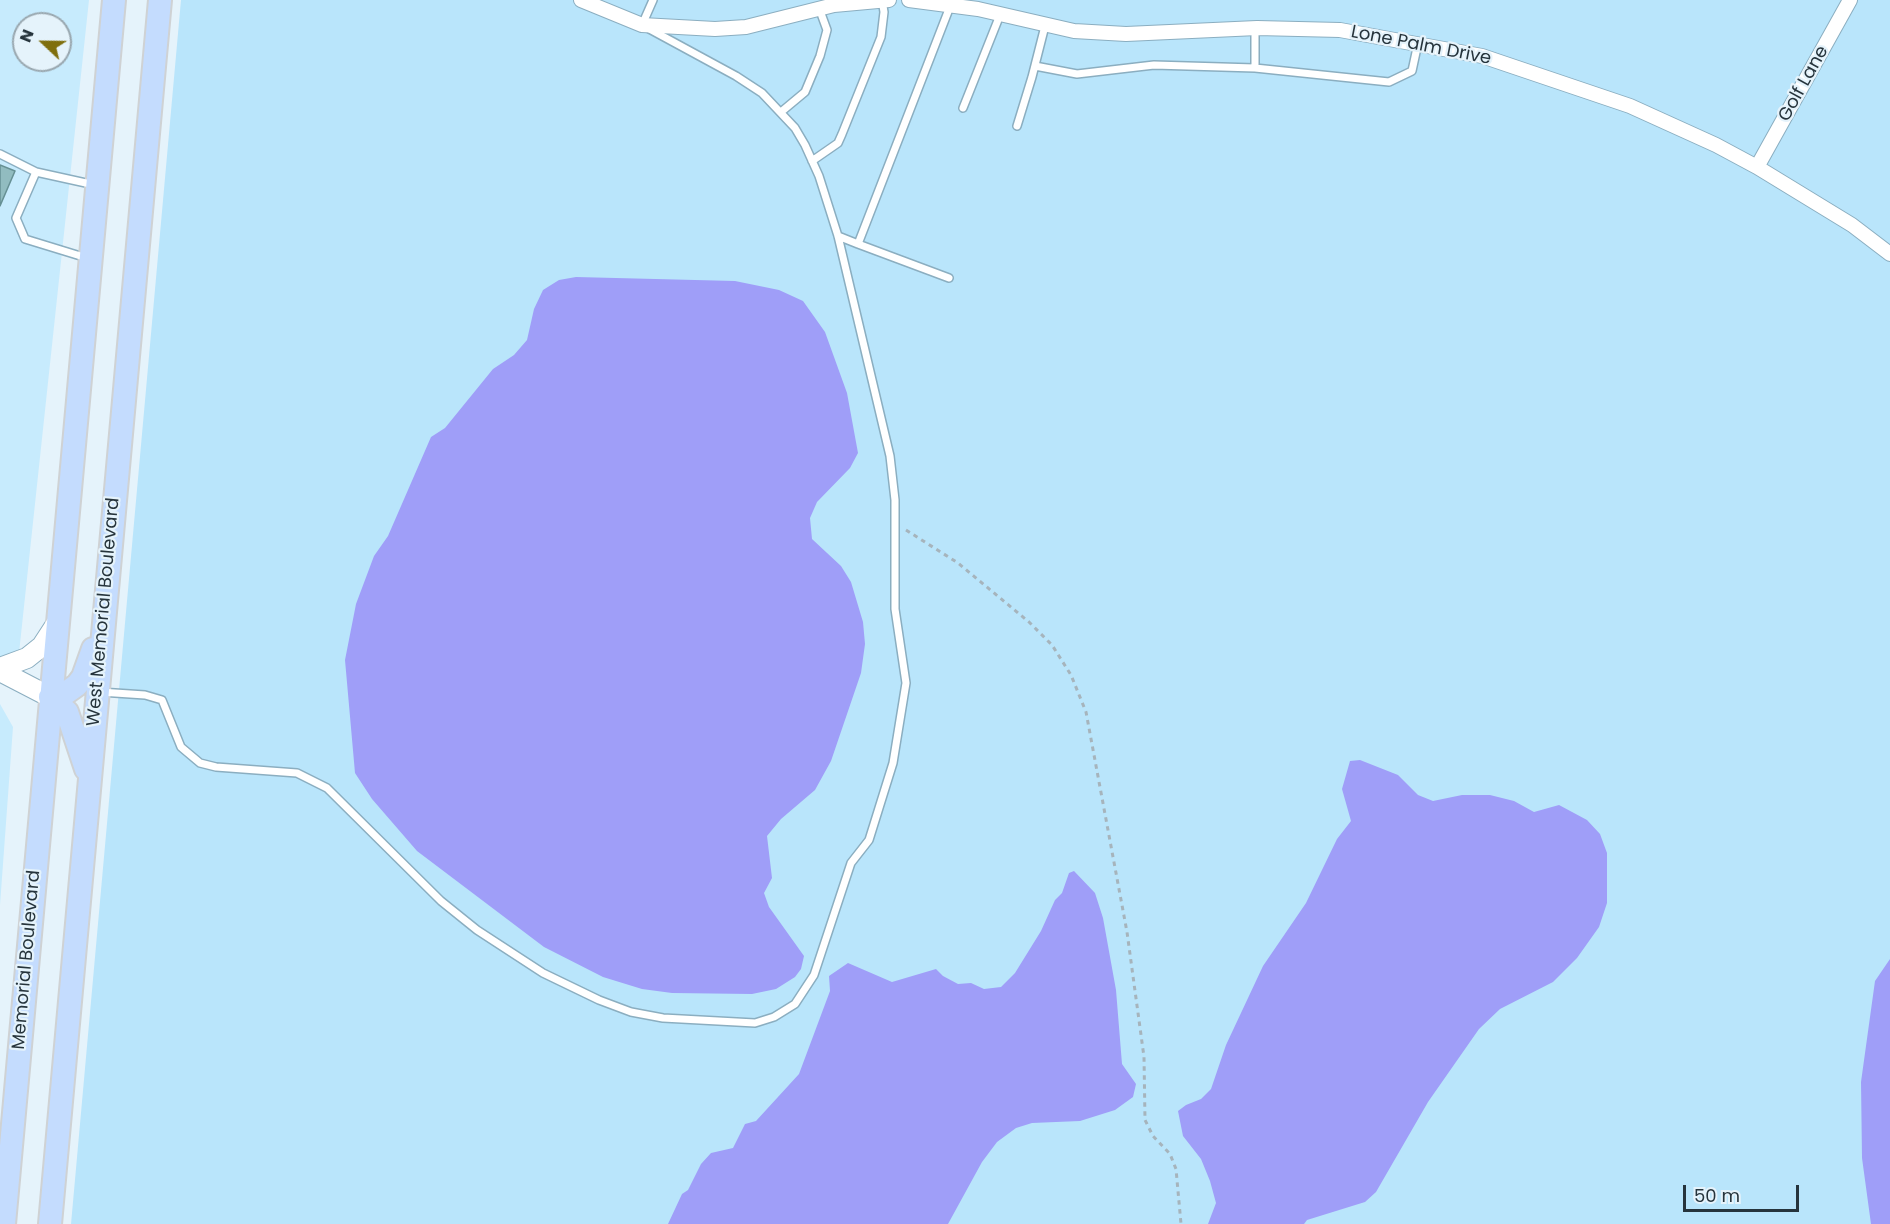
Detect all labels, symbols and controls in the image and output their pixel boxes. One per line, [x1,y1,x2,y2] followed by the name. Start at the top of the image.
[12,12,72,72] north arrow
[1349,22,1493,70] street label: Lone Palm Drive
[14,26,40,46] text: N
[1774,42,1834,126] street label: Golf Lane
[83,497,125,727] street label: West Memorial Boulevard
[8,869,46,1051] street label: Memorial Boulevard
[1686,1173,1802,1211] scale bar
[1694,1183,1740,1208] text: 50 m

